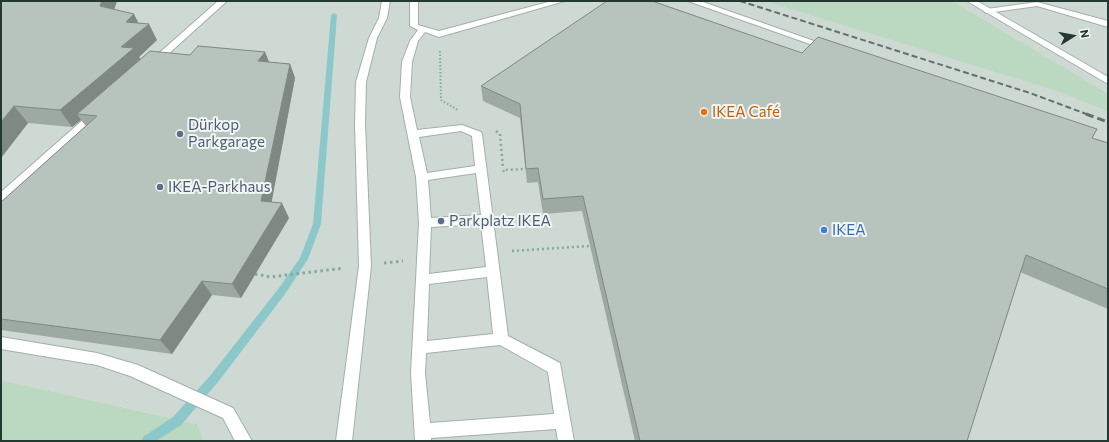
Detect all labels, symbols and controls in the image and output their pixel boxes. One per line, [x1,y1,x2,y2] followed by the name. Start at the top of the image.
[1053,16,1093,56] north arrow
[1078,28,1092,39] text: N
[712,103,780,121] place label: IKEA Café
[699,107,709,117] marker: IKEA Café
[188,116,265,151] place label: Dürkop Parkgarage
[175,129,185,139] marker: Dürkop Parkgarage
[168,178,271,196] place label: IKEA-Parkhaus
[155,182,165,192] marker: IKEA-Parkhaus
[449,212,551,230] place label: Parkplatz IKEA
[436,216,446,226] marker: Parkplatz IKEA
[832,221,866,239] place label: IKEA
[819,225,829,235] marker: IKEA

